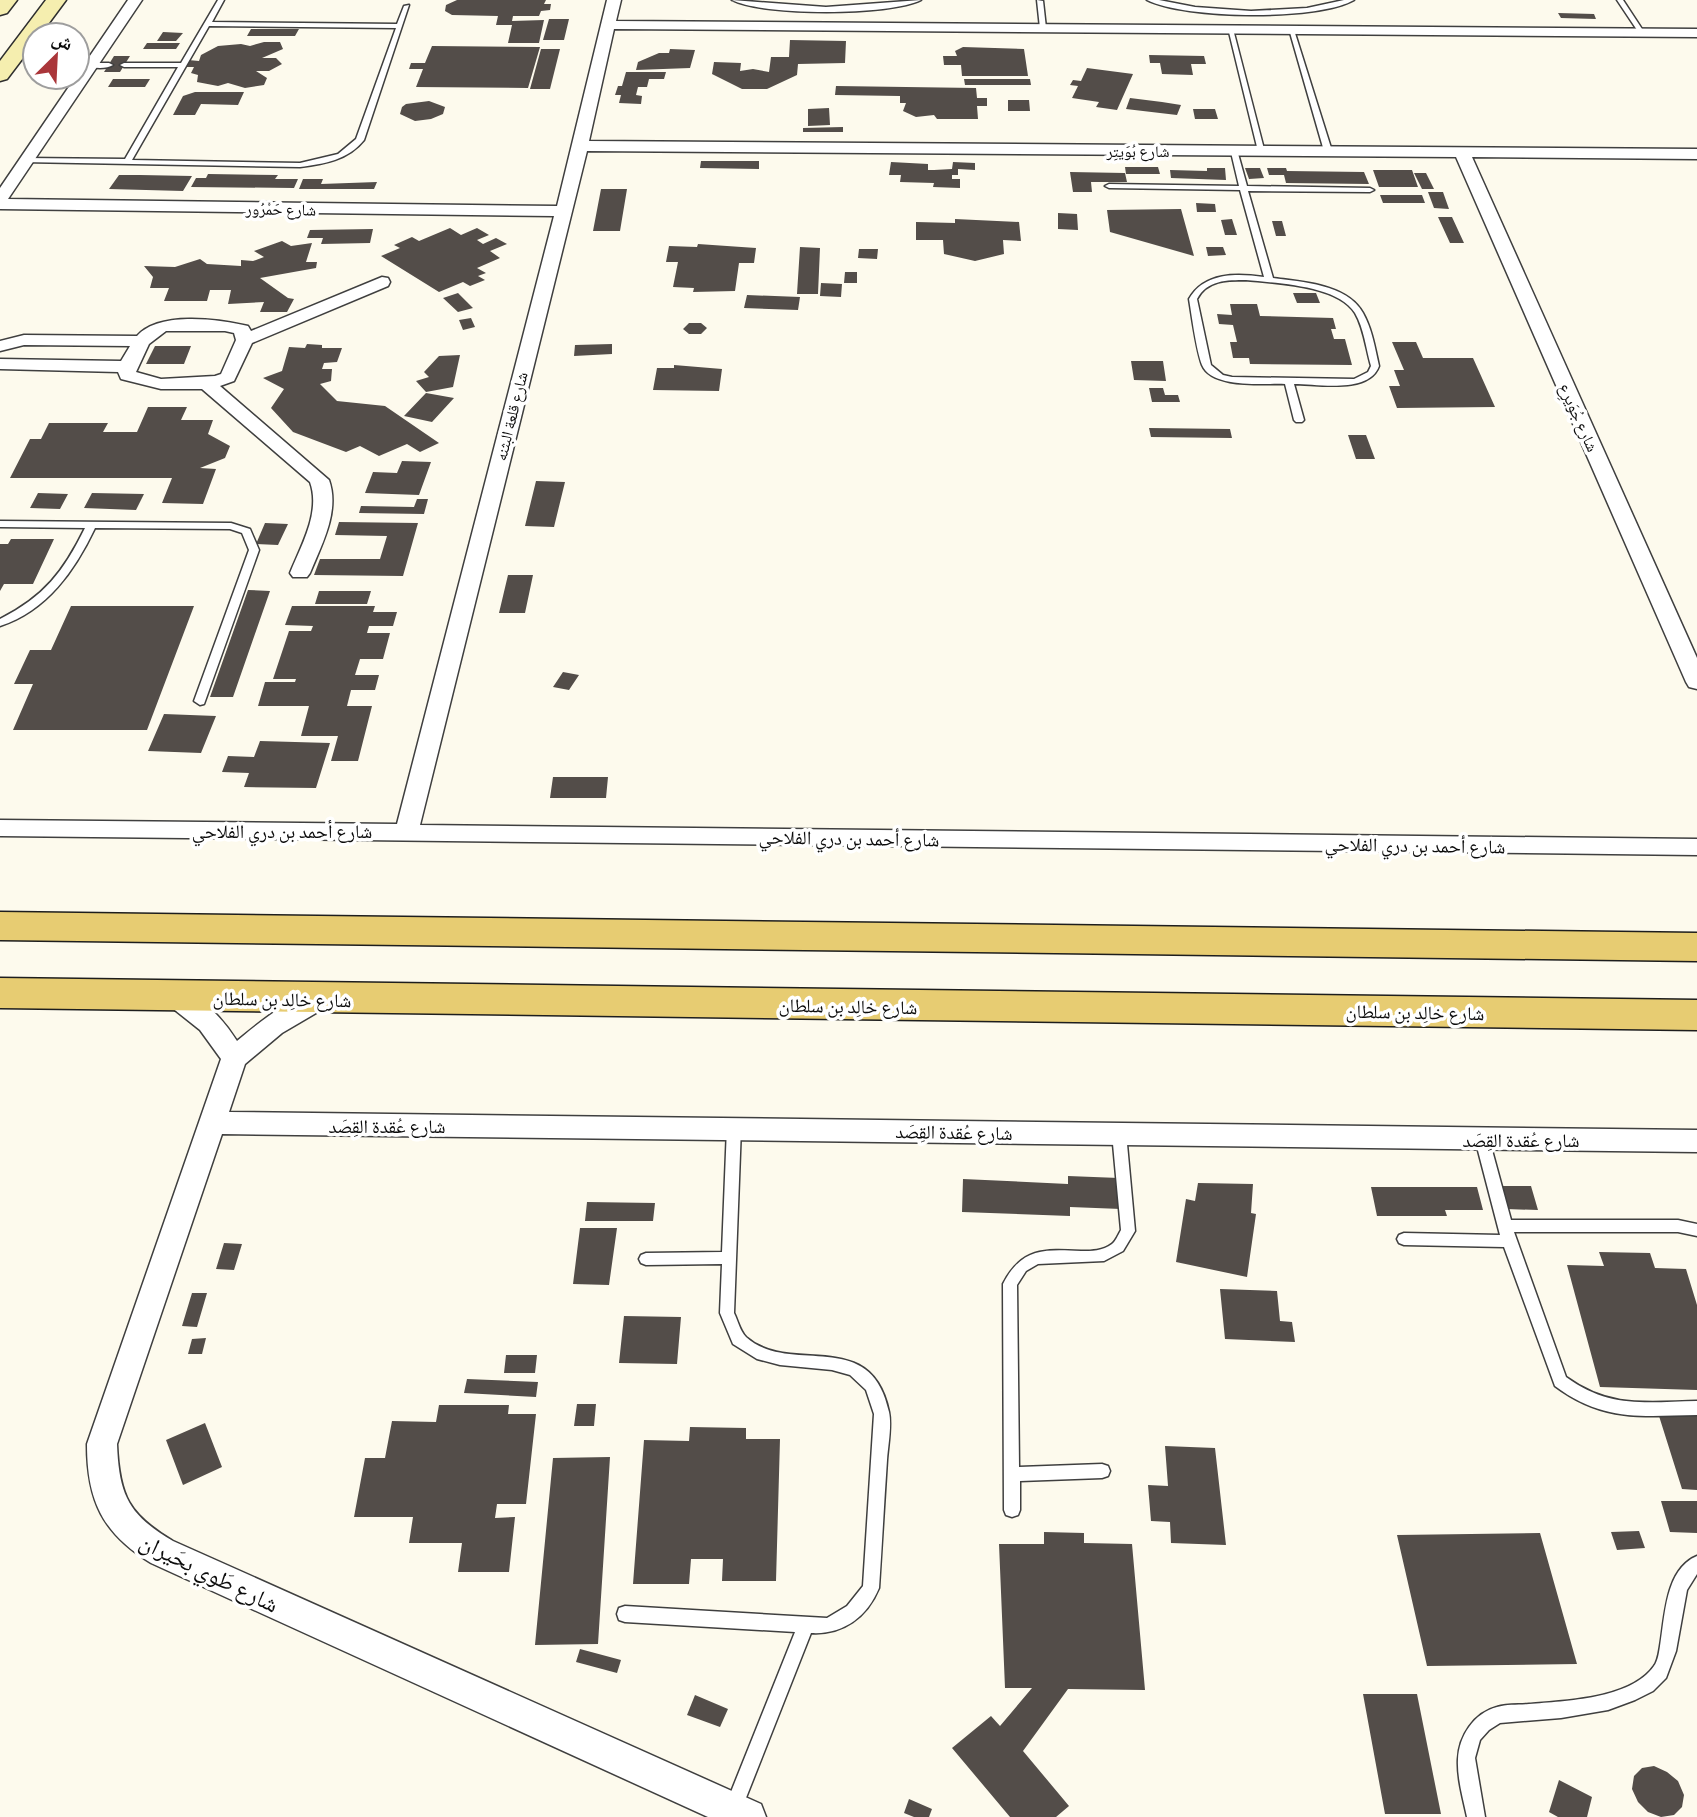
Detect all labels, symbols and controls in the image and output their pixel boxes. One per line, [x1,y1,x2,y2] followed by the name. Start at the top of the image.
[21,21,91,91] north arrow
[48,23,78,56] text: ش
[1105,138,1170,162] street label: شارع بُوَيتِر
[245,195,316,221] street label: شارع حَمْرُور
[487,369,533,463] street label: شارع قلعة البثنه
[1553,379,1606,456] street label: شارع جُوَيرِع
[192,816,372,847] street label: شارع أحمد بن دري الفلاحي
[758,821,940,855] street label: شارع أحمد بن دري الفلاحي
[1324,828,1506,862] street label: شارع أحمد بن دري الفلاحي
[212,983,352,1013] street label: شارع خالِد بن سلطان
[778,990,918,1020] street label: شارع خالِد بن سلطان
[1345,996,1485,1026] street label: شارع خالِد بن سلطان
[328,1111,446,1139] street label: شارع عُقدة القِصَد
[895,1116,1013,1146] street label: شارع عُقدة القِصَد
[1462,1125,1580,1153] street label: شارع عُقدة القِصَد
[133,1523,285,1623] street label: شارع طَوي بحَيران

